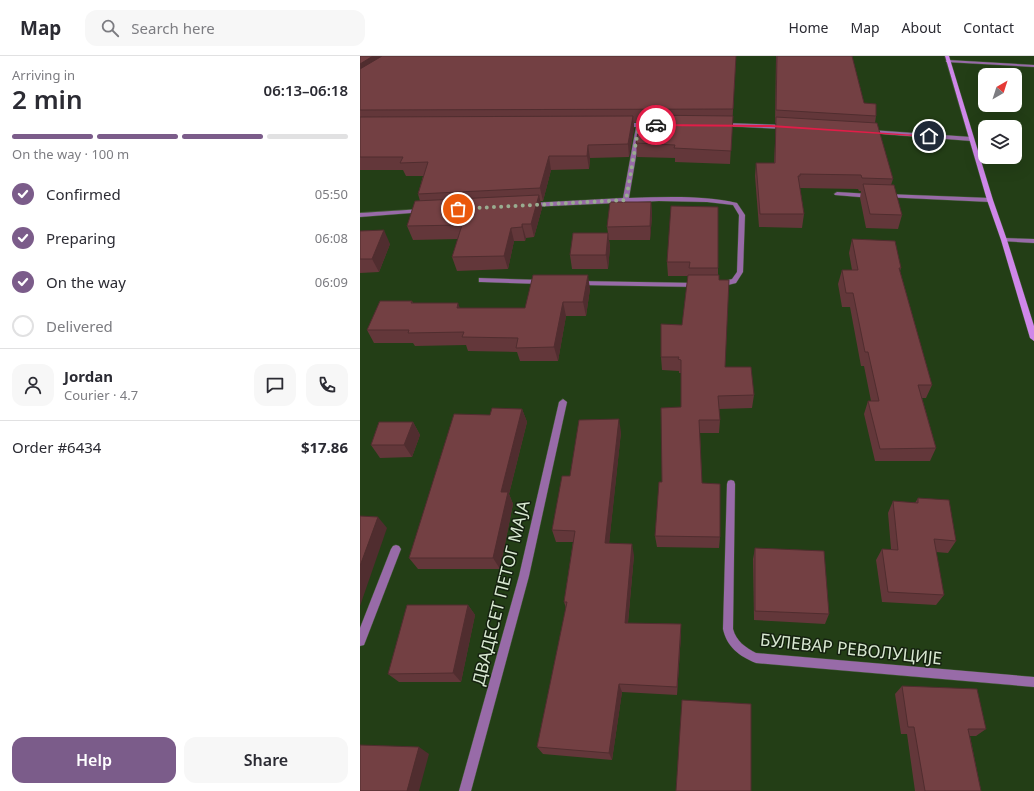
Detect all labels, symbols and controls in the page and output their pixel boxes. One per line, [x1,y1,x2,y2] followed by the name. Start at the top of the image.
[85,10,365,46] search box
[20,15,61,41] text: Map
[99,17,121,39] icon: search
[131,18,215,38] text: Search here
[789,18,828,37] text: Home
[850,18,880,37] text: Map
[902,18,941,37] text: About
[963,18,1014,37] text: Contact
[12,66,75,84] text: Arriving in
[978,68,1022,112] north arrow
[978,68,1022,164] map controls
[264,80,348,100] text: 06:13–06:18
[12,81,83,117] text: 2 min
[636,105,676,145] courier
[645,114,667,136] icon: car
[912,119,946,153] pin
[978,120,1022,164] button: layers
[918,125,940,147] icon: home
[12,145,129,163] text: On the way · 100 m
[12,183,34,205] icon: check
[46,184,121,204] text: Confirmed
[315,185,348,203] text: 05:50
[441,192,475,226] pin
[447,198,469,220] icon: bag
[12,227,34,249] icon: check
[46,228,116,248] text: Preparing
[315,229,348,247] text: 06:08
[12,271,34,293] icon: check
[46,272,126,292] text: On the way
[315,273,348,291] text: 06:09
[46,316,113,336] text: Delivered
[12,364,54,406] button: person
[254,364,296,406] button: chat
[306,364,348,406] button: phone
[64,366,113,386] text: Jordan
[64,386,138,404] text: Courier · 4.7
[12,437,101,457] text: Order #6434
[301,437,348,457] text: $17.86
[466,498,535,688] street label: ДВАДЕСЕТ ПЕТОГ МАЈА
[759,628,943,669] street label: БУЛЕВАР РЕВОЛУЦИЈЕ
[12,737,176,783] button: Help
[184,737,348,783] button: Share

